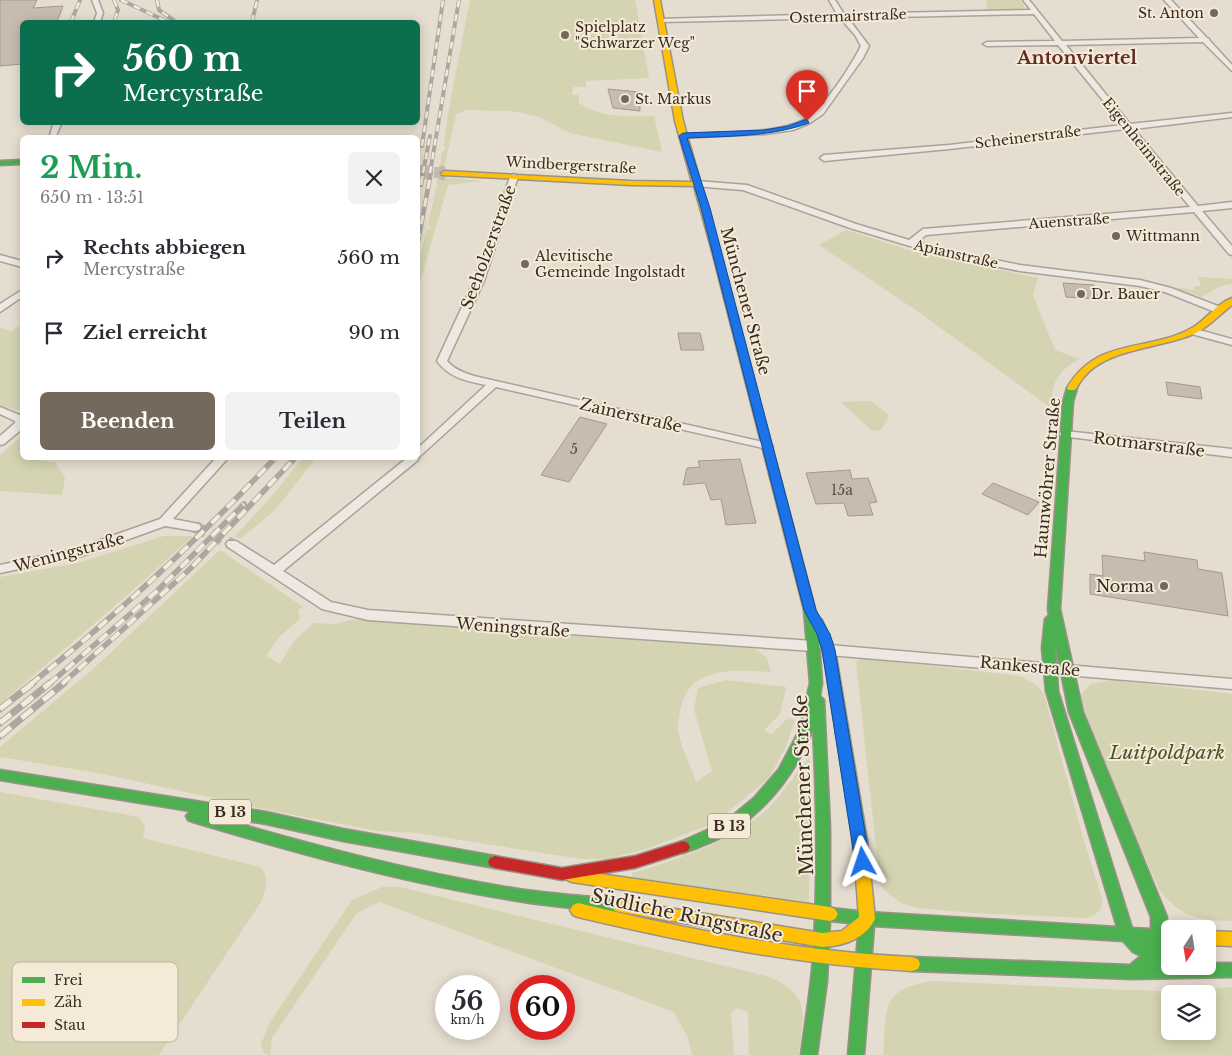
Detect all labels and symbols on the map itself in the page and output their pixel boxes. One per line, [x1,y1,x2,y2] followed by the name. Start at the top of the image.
[1138,4,1204,22] place label: St. Anton
[789,5,907,27] street label: Ostermairstraße
[1208,7,1220,19] marker: St. Anton
[575,18,695,52] place label: Spielplatz "Schwarzer Weg"
[559,29,571,41] marker: Spielplatz "Schwarzer Weg"
[1016,47,1138,69] district label: Antonviertel
[786,70,828,121] pin
[635,90,711,108] place label: St. Markus
[619,93,631,105] marker: St. Markus
[1099,94,1189,200] street label: Eigenheimstraße
[974,122,1082,152] street label: Scheinerstraße
[504,153,637,177] street label: Windbergerstraße
[456,182,520,312] street label: Seeholzerstraße
[1027,209,1110,233] street label: Auenstraße
[717,225,775,377] street label: Münchener Straße
[1125,227,1200,245] place label: Wittmann
[1110,230,1122,242] marker: Wittmann
[911,235,1000,272] street label: Apianstraße
[534,247,686,281] place label: Alevitische Gemeinde Ingolstadt
[519,258,531,270] marker: Alevitische Gemeinde Ingolstadt
[1091,285,1160,303] place label: Dr. Bauer
[1075,288,1087,300] marker: Dr. Bauer
[578,394,684,436] street label: Zainerstraße
[1030,397,1064,559] street label: Haunwöhrer Straße
[1092,427,1206,461] street label: Rotmarstraße
[570,440,578,458] house number: 5
[831,481,853,499] house number: 15a
[11,528,127,577] street label: Weningstraße
[1096,576,1154,596] place label: Norma
[1158,580,1170,592] marker: Norma
[455,613,570,641] street label: Weningstraße
[979,652,1081,680] street label: Rankestraße
[789,694,818,876] street label: Münchener Straße
[1108,741,1225,764] park label: Luitpoldpark
[209,800,251,824] road number: B 13
[708,814,750,838] road number: B 13
[836,835,888,887] position arrow
[589,884,785,947] street label: Südliche Ringstraße
[1161,920,1216,975] north arrow
[12,962,178,1042] legend
[54,971,83,989] text: Frei
[510,975,575,1040] speed limit sign: 60
[54,993,83,1011] text: Zäh
[54,1016,86,1034] text: Stau

